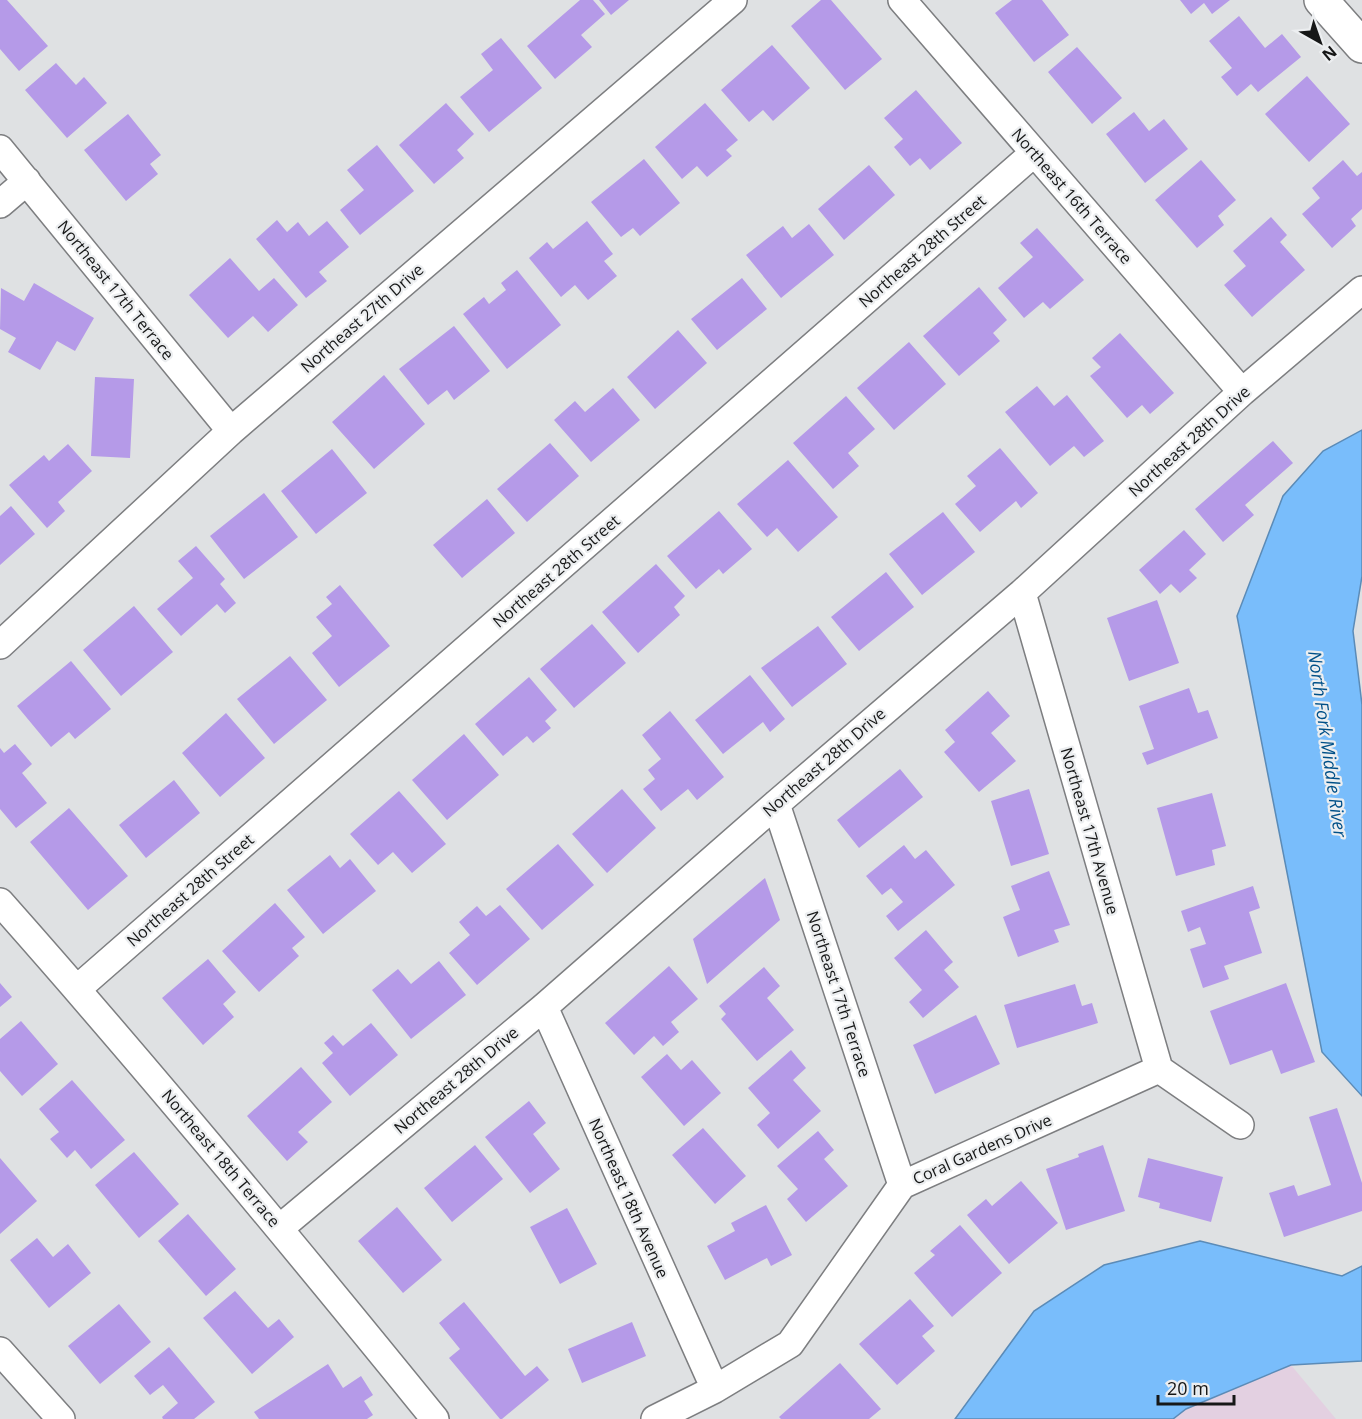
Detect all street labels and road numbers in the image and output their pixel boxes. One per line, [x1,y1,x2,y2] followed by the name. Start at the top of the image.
[1007,123,1137,269] street label: Northeast 16th Terrace
[854,189,990,312] street label: Northeast 28th Street
[53,216,179,364] street label: Northeast 17th Terrace
[296,258,428,378] street label: Northeast 27th Drive
[1124,381,1254,501] street label: Northeast 28th Drive
[488,509,624,632] street label: Northeast 28th Street
[758,702,890,822] street label: Northeast 28th Drive
[1056,745,1124,917] street label: Northeast 17th Avenue
[122,828,258,951] street label: Northeast 28th Street
[802,908,876,1080] street label: Northeast 17th Terrace
[389,1021,523,1139] street label: Northeast 28th Drive
[157,1084,285,1232] street label: Northeast 18th Terrace
[909,1108,1055,1190] street label: Coral Gardens Drive
[584,1115,674,1281] street label: Northeast 18th Avenue

